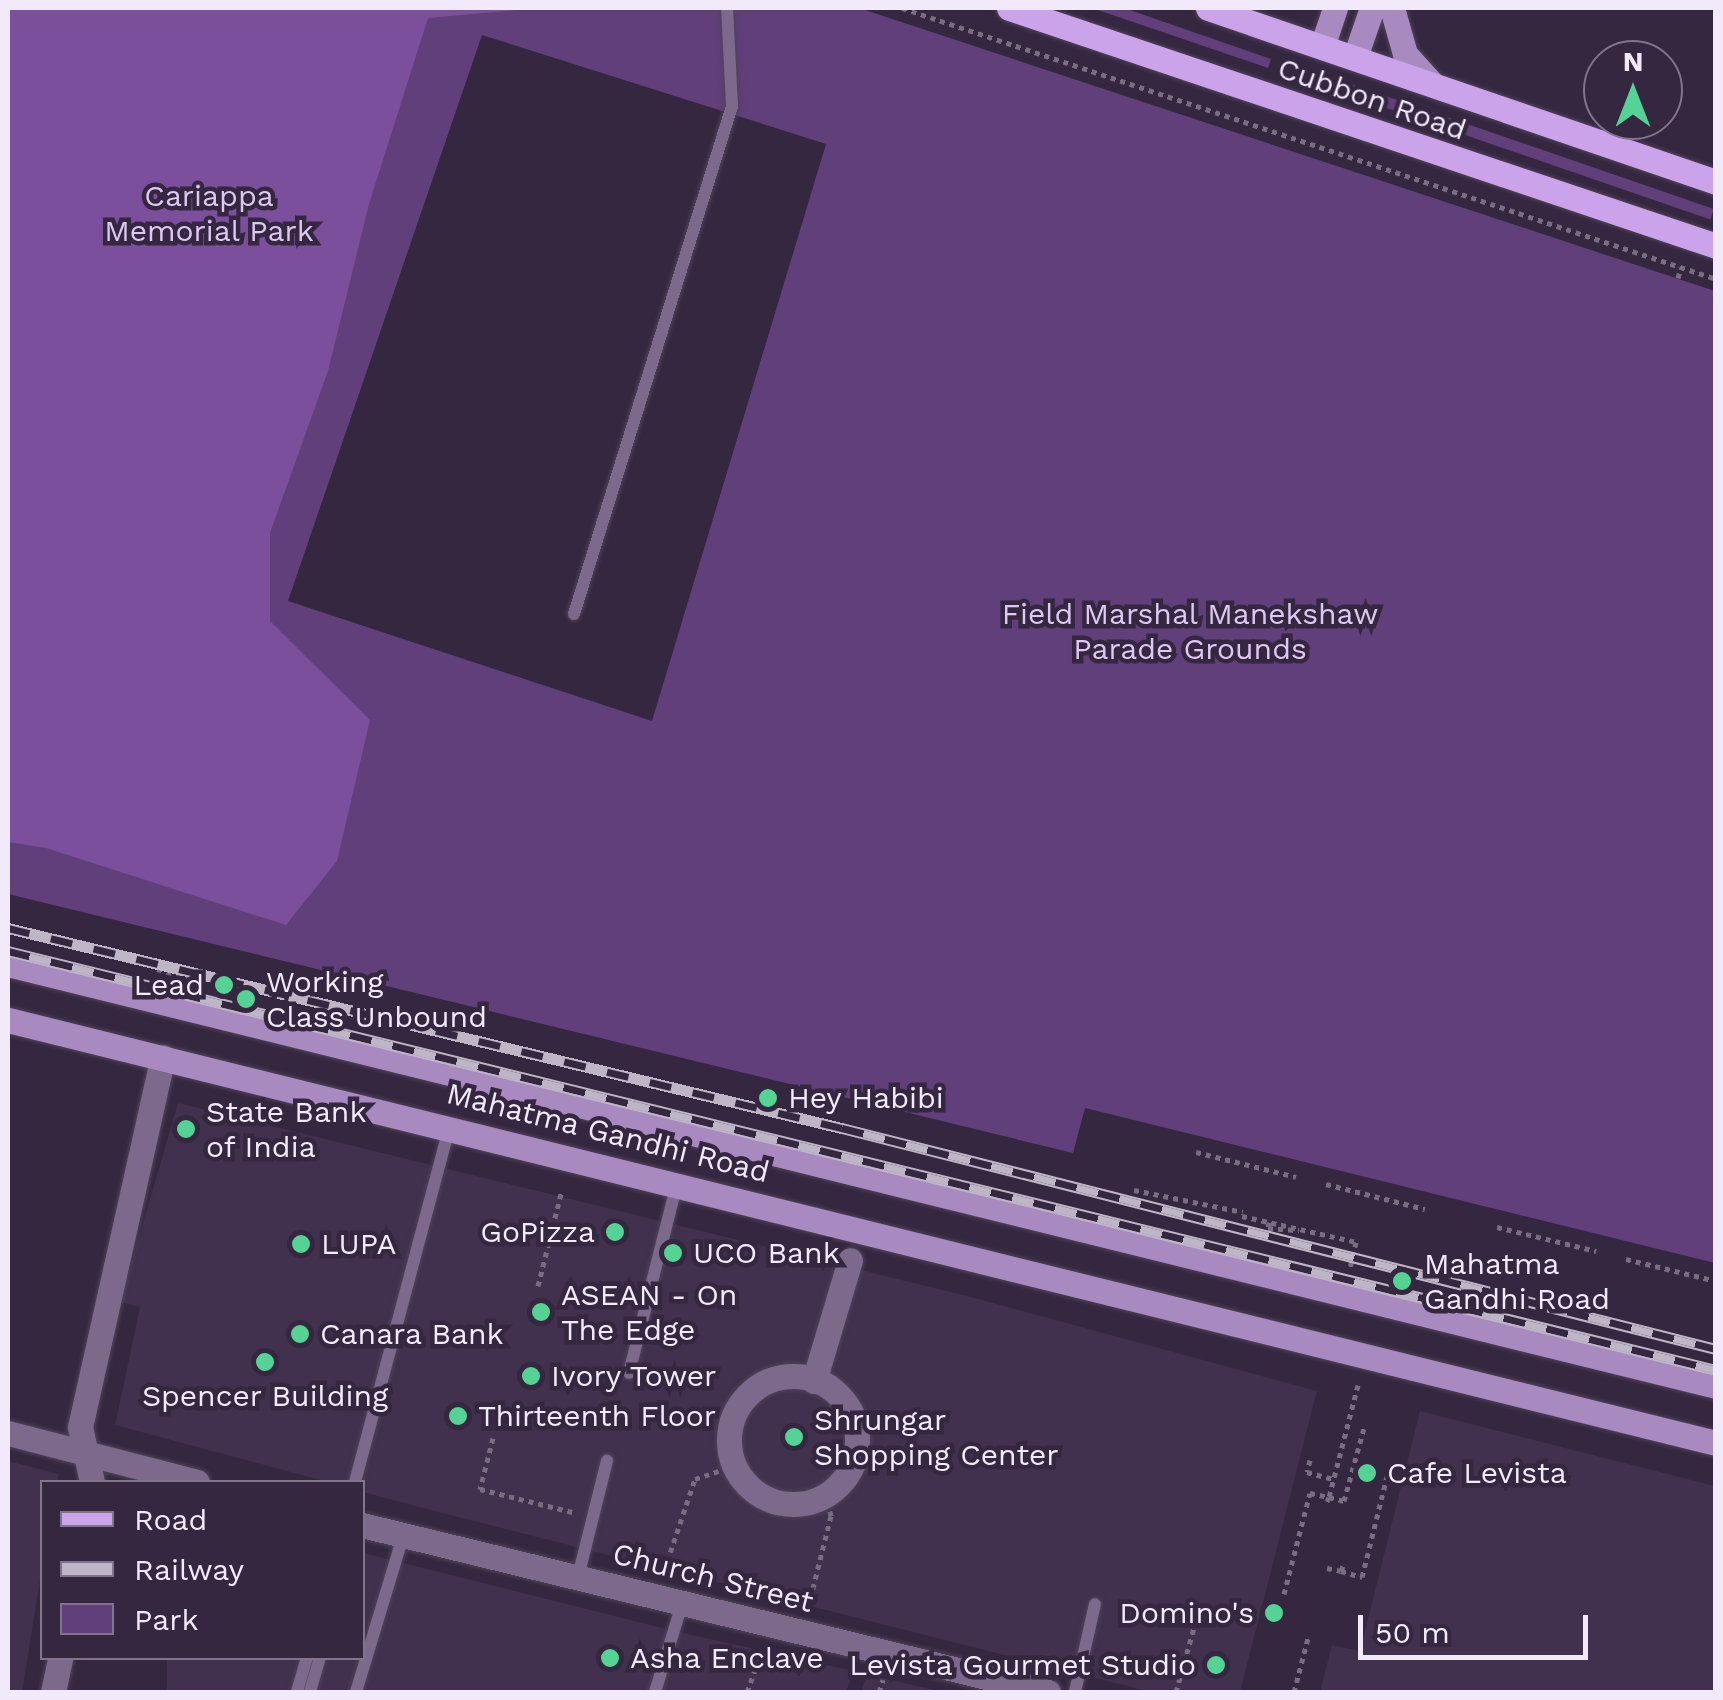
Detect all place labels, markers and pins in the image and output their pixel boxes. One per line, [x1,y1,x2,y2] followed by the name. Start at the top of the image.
[266,964,487,1034] place label: Working Class Unbound
[133,967,204,1003] place label: Lead
[213,974,235,996] marker: Lead
[235,988,257,1010] marker: Working Class Unbound
[788,1080,944,1116] place label: Hey Habibi
[757,1087,779,1109] marker: Hey Habibi
[206,1094,366,1164] place label: State Bank of India
[175,1118,197,1140] marker: State Bank of India
[480,1214,595,1250] place label: GoPizza
[604,1221,626,1243] marker: GoPizza
[321,1226,396,1262] place label: LUPA
[290,1233,312,1255] marker: LUPA
[693,1235,840,1271] place label: UCO Bank
[662,1242,684,1264] marker: UCO Bank
[1424,1246,1610,1316] place label: Mahatma Gandhi Road
[1389,1268,1415,1294] marker: Mahatma Gandhi Road
[561,1277,737,1348] place label: ASEAN - On The Edge
[530,1301,552,1323] marker: ASEAN - On The Edge
[320,1316,504,1352] place label: Canara Bank
[289,1323,311,1345] marker: Canara Bank
[254,1351,276,1373] marker: Spencer Building
[551,1358,718,1394] place label: Ivory Tower
[520,1365,542,1387] marker: Ivory Tower
[142,1378,388,1414] place label: Spencer Building
[478,1398,716,1434] place label: Thirteenth Floor
[814,1402,1059,1472] place label: Shrungar Shopping Center
[447,1405,469,1427] marker: Thirteenth Floor
[783,1426,805,1448] marker: Shrungar Shopping Center
[1387,1455,1567,1491] place label: Cafe Levista
[1356,1462,1378,1484] marker: Cafe Levista
[1119,1595,1254,1631] place label: Domino's
[1263,1602,1285,1624] marker: Domino's
[630,1640,824,1676] place label: Asha Enclave
[599,1647,621,1669] marker: Asha Enclave
[849,1647,1196,1683] place label: Levista Gourmet Studio
[1205,1654,1227,1676] marker: Levista Gourmet Studio

